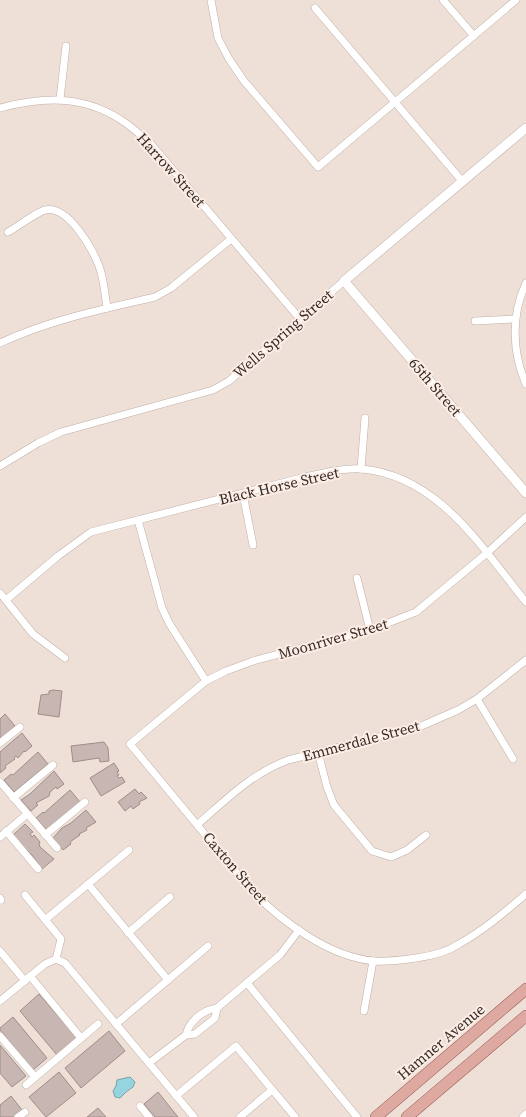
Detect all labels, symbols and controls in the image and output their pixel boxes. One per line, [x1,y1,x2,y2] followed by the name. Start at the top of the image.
[132,128,211,212] street label: Harrow Street
[228,284,337,383] street label: Wells Spring Street
[404,353,467,421] street label: 65th Street
[217,461,341,510] street label: Black Horse Street
[276,613,390,664] street label: Moonriver Street
[300,715,422,766] street label: Emmerdale Street
[198,827,273,908] street label: Caxton Street
[392,999,489,1085] street label: Hamner Avenue

